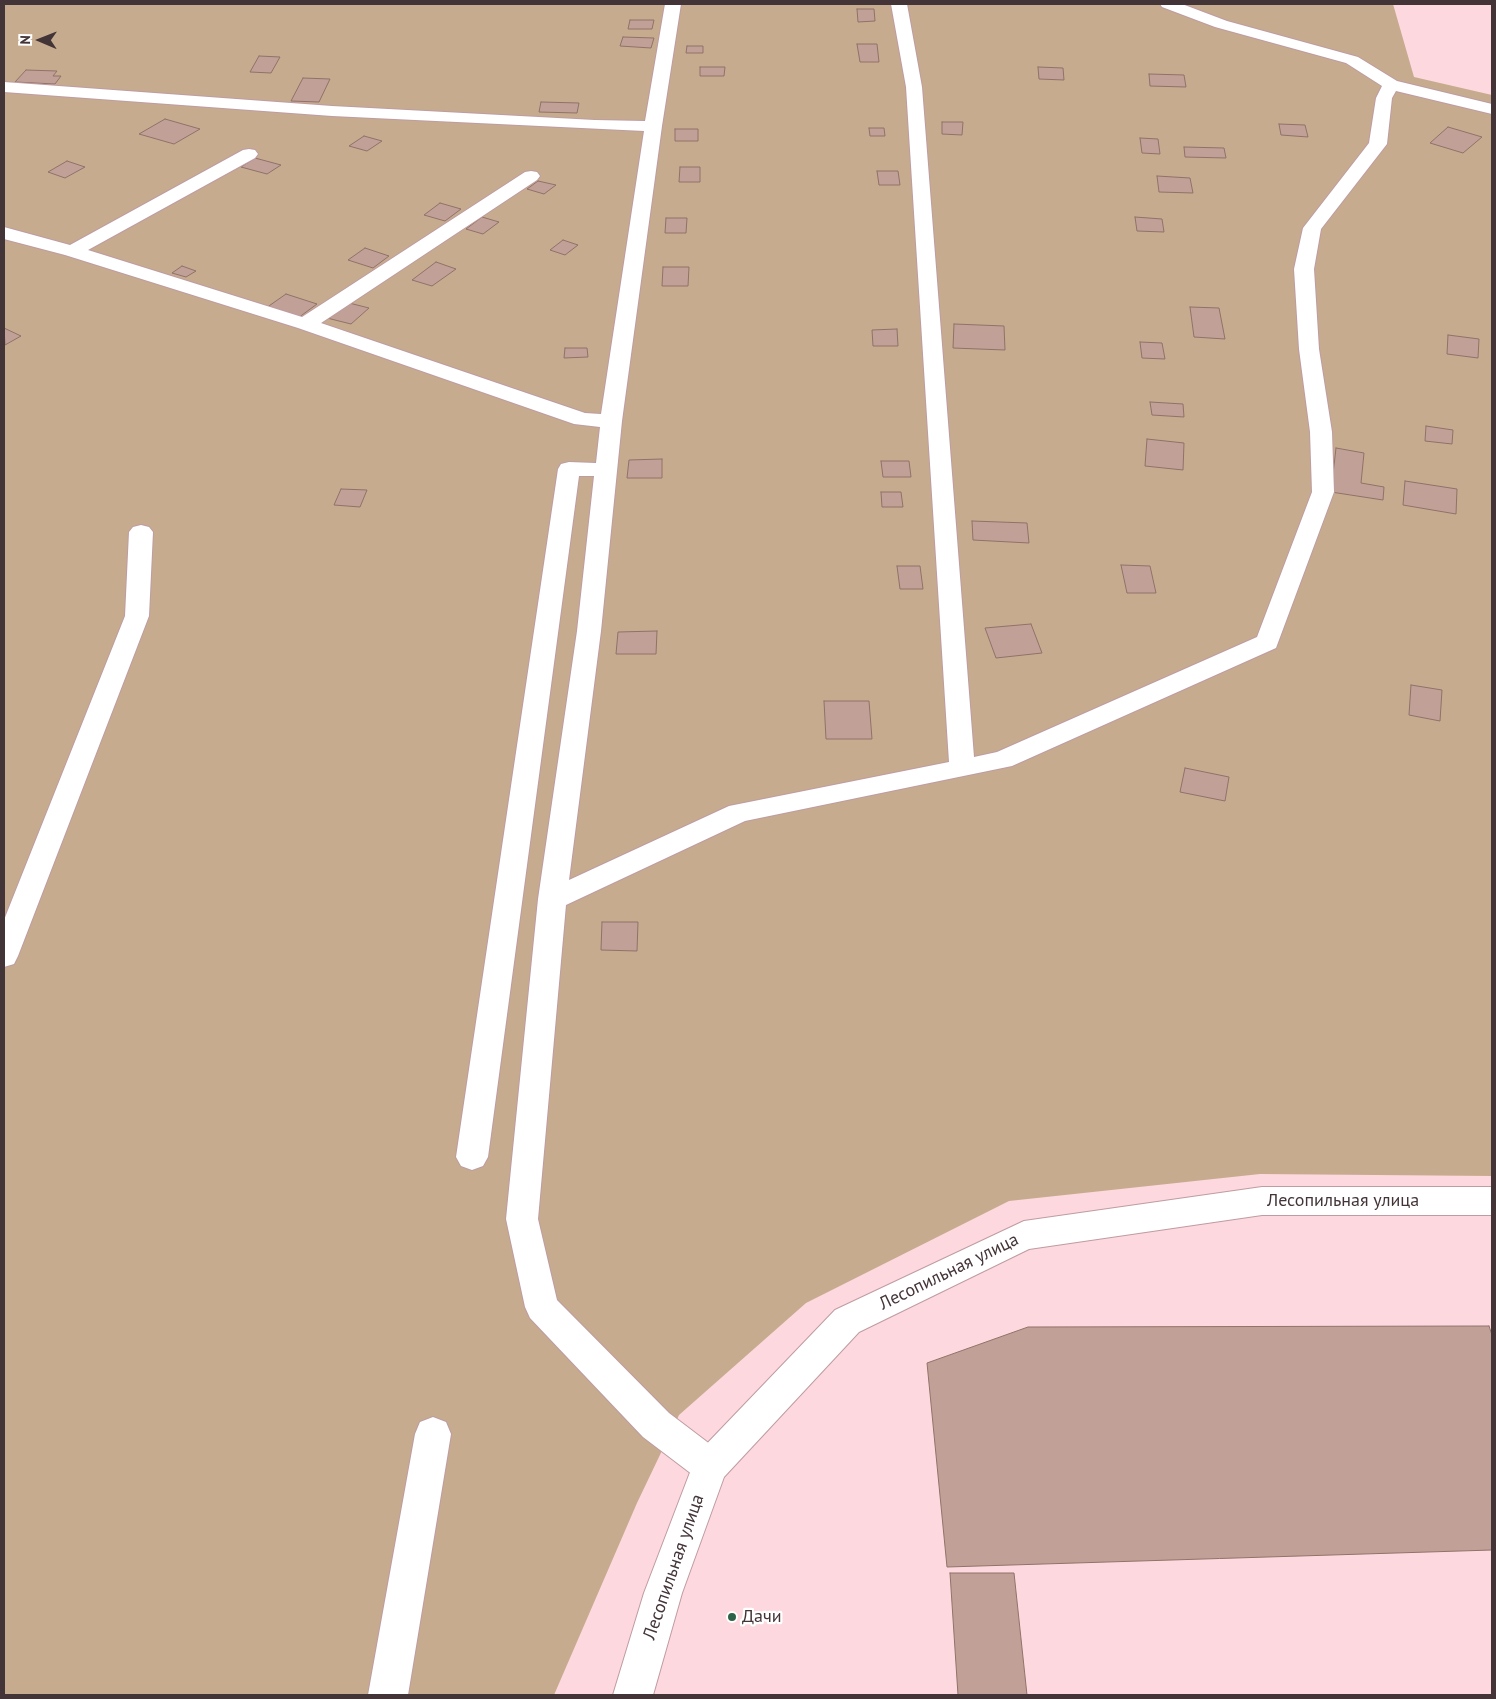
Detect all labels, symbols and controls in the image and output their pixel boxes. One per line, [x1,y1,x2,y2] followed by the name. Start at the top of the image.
[15,15,65,65] north arrow
[16,35,34,45] text: N
[1267,1190,1419,1212] street label: Лесопильная улица
[876,1229,1022,1315] street label: Лесопильная улица
[639,1492,709,1642] street label: Лесопильная улица
[742,1606,782,1628] place label: Дачи
[726,1611,738,1623] marker: Дачи

